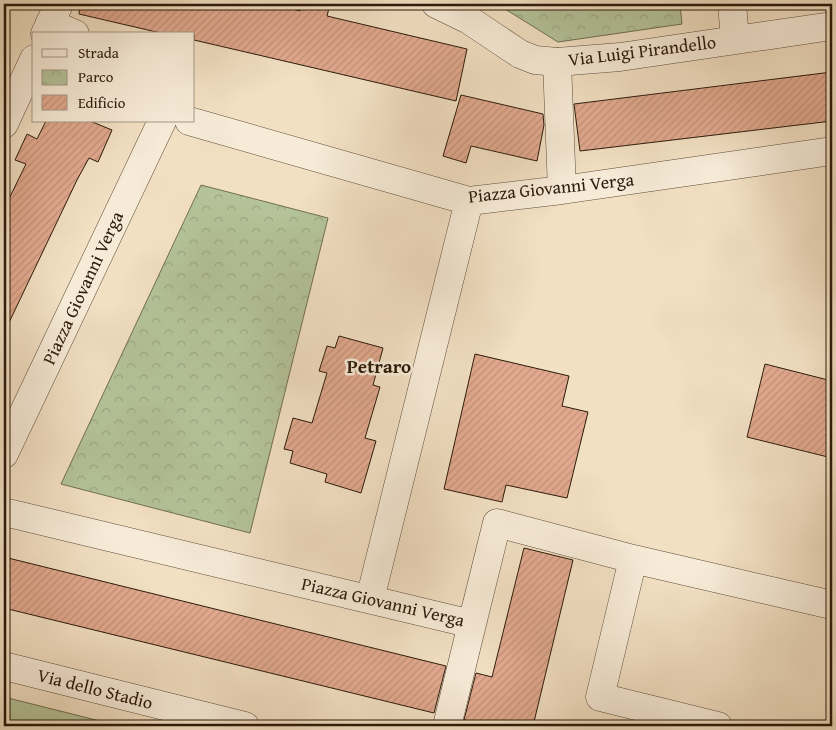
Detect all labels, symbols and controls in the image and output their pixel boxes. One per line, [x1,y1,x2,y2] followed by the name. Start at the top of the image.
[566,28,717,73] street label: Via Luigi Pirandello
[32,32,195,122] legend
[78,42,119,63] text: Strada
[78,66,114,87] text: Parco
[78,92,126,113] text: Edificio
[467,165,636,210] street label: Piazza Giovanni Verga
[35,206,130,369] street label: Piazza Giovanni Verga
[347,352,411,380] district label: Petraro
[299,570,468,633] street label: Piazza Giovanni Verga
[35,661,156,716] street label: Via dello Stadio

